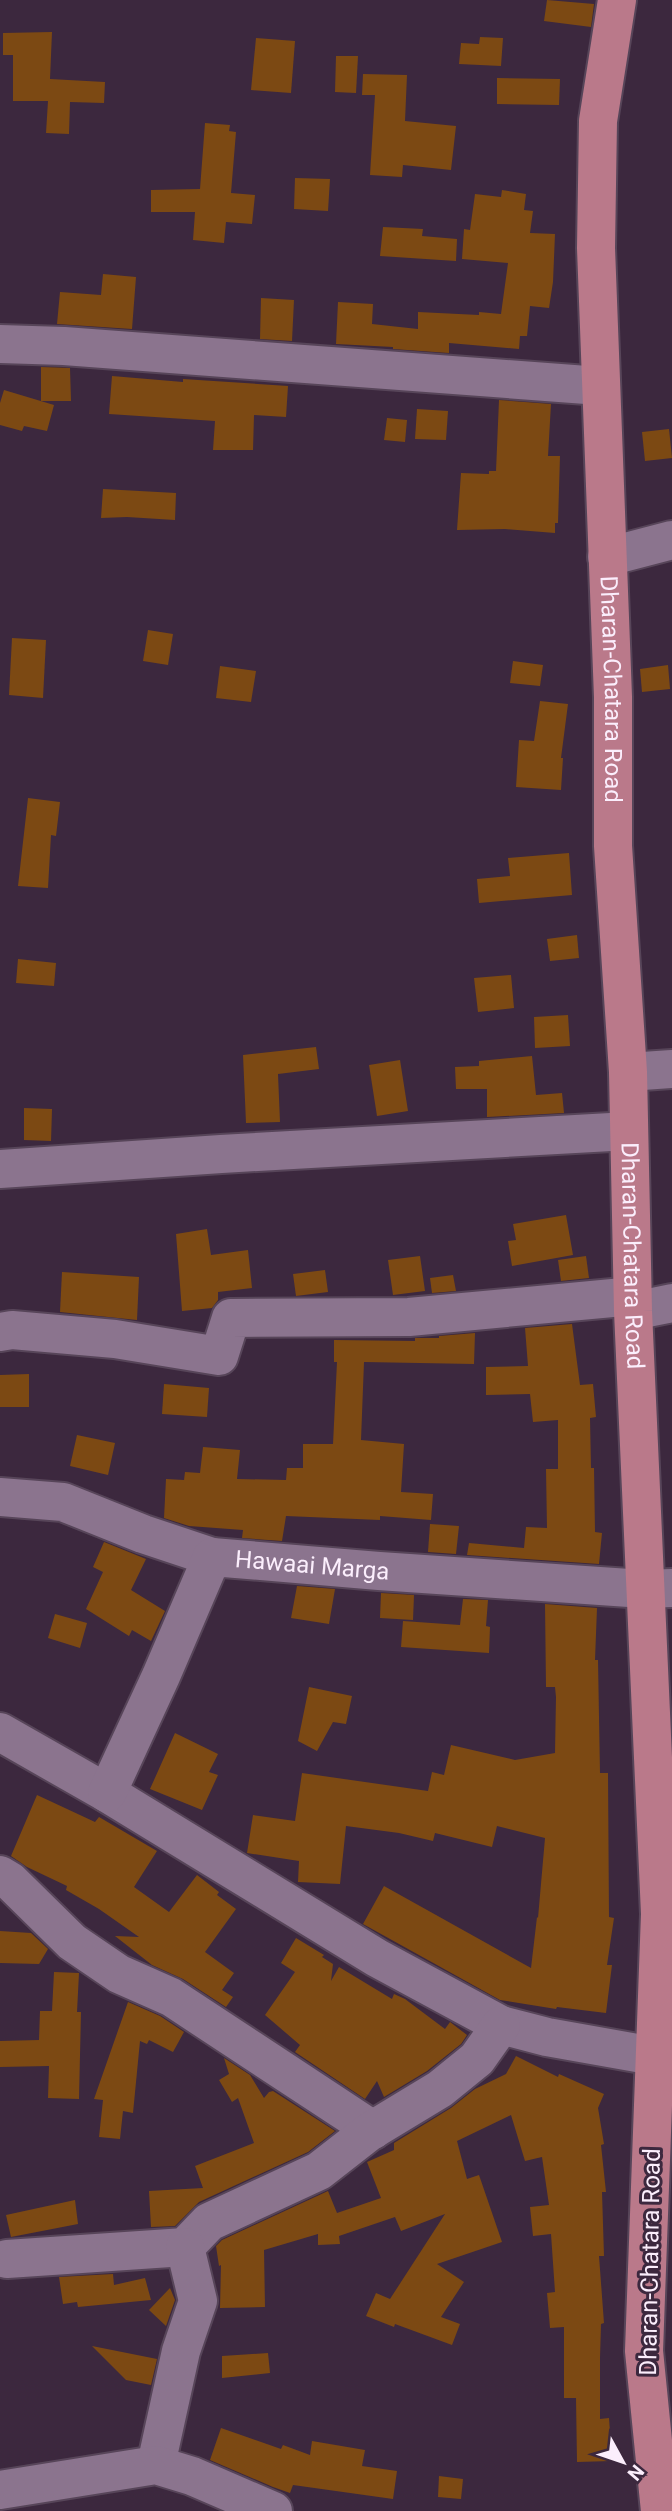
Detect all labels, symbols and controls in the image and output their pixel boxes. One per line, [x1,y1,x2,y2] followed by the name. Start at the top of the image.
[594,575,627,803] street label: Dharan-Chatara Road
[615,1142,650,1370] street label: Dharan-Chatara Road
[234,1545,390,1586] street label: Hawaai Marga
[634,2148,666,2376] street label: Dharan-Chatara Road
[588,2427,658,2497] north arrow
[623,2460,649,2485] text: N

